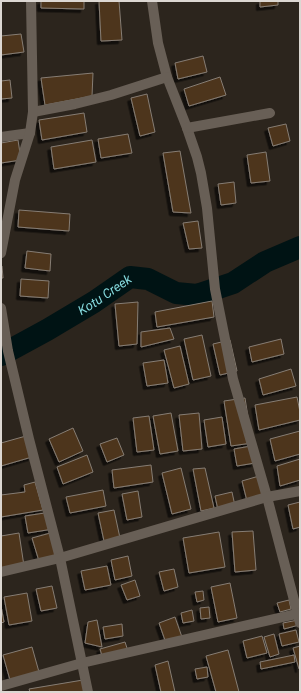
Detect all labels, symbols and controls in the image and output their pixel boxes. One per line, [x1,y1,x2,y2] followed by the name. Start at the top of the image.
[75,271,135,318] water label: Kotu Creek

